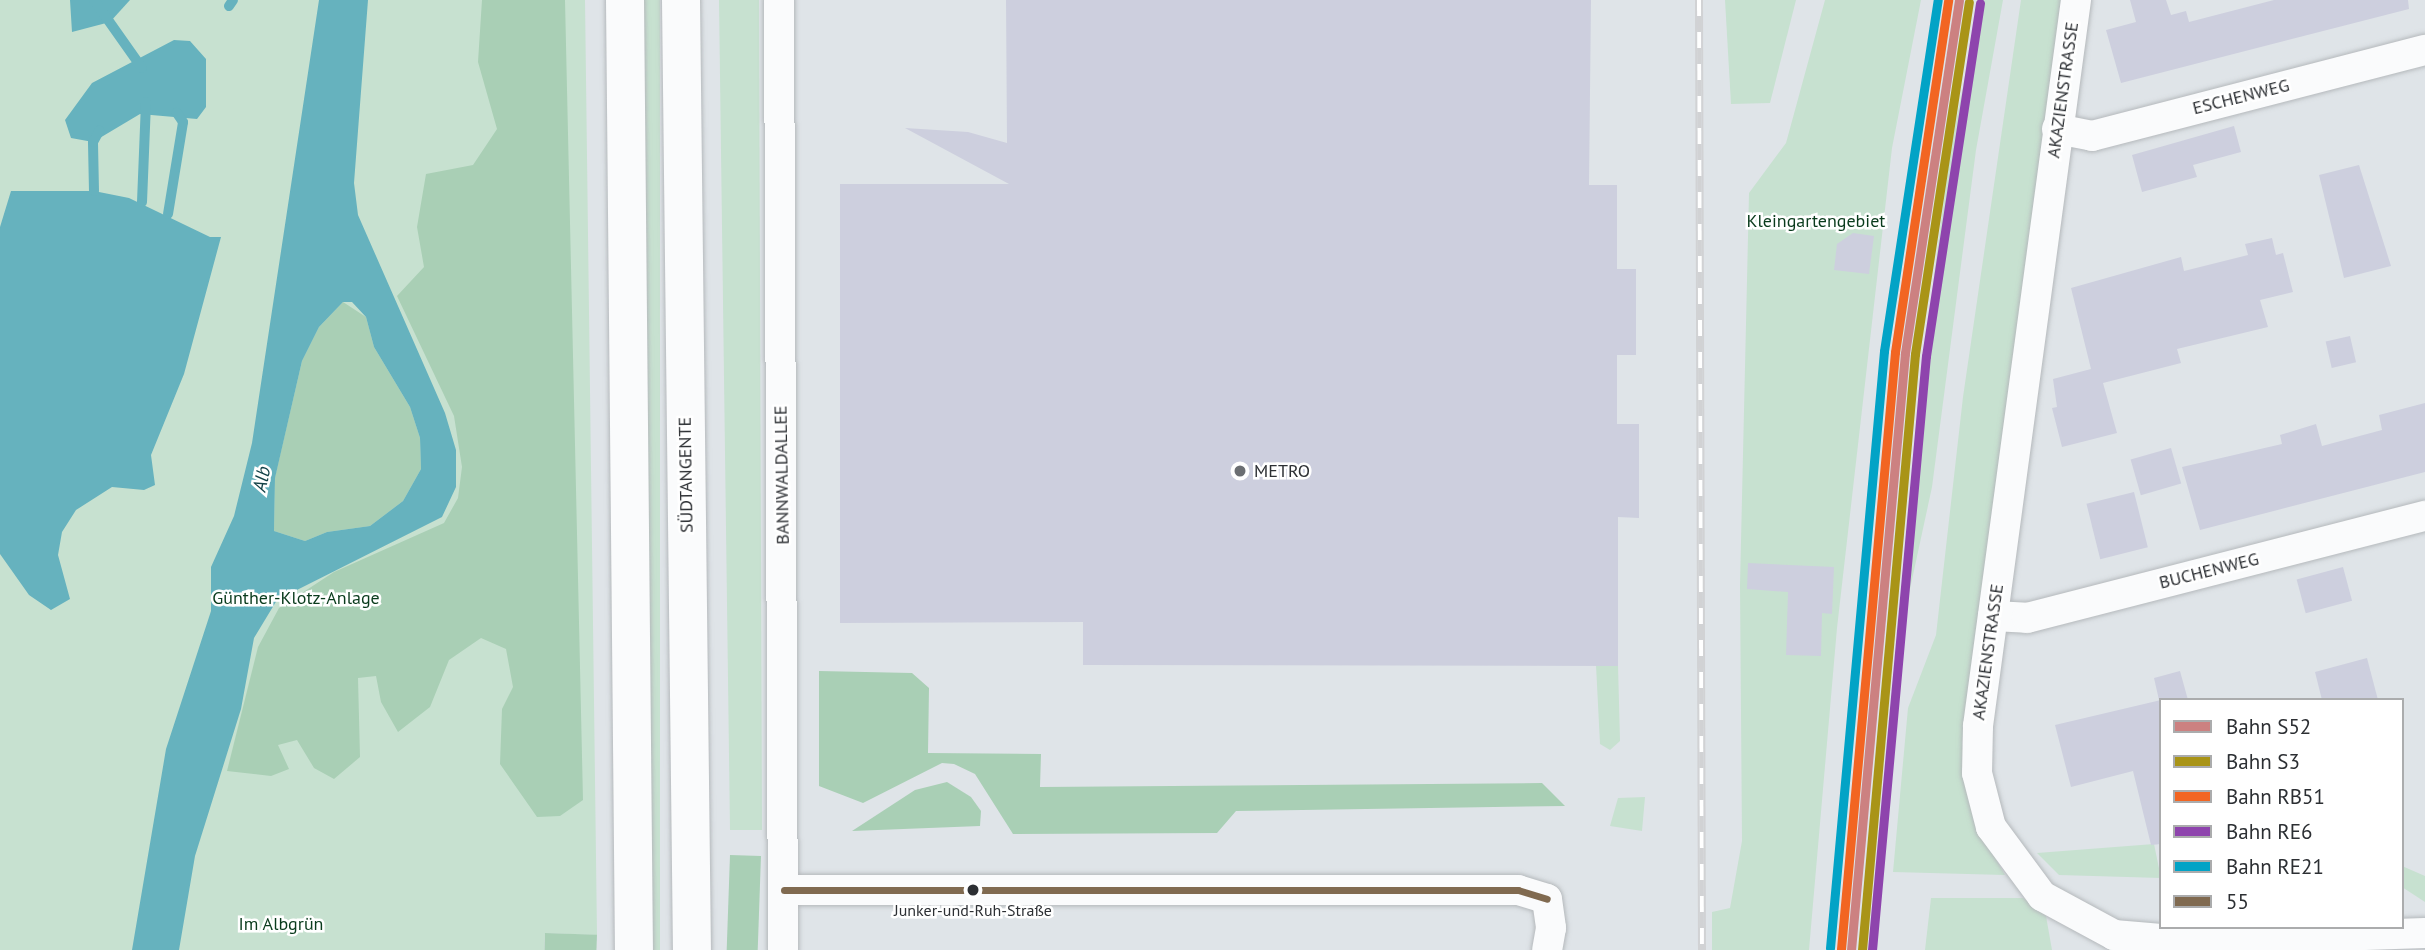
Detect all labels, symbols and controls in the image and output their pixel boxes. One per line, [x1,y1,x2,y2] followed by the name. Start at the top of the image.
[2043,21,2083,159] street label: AKAZIENSTRASSE
[2190,75,2292,119] street label: ESCHENWEG
[1747,210,1885,232] park label: Kleingartengebiet
[770,405,794,545] street label: BANNWALDALLEE
[674,417,698,533] street label: SÜDTANGENTE
[1254,460,1310,482] place label: METRO
[1232,463,1248,479] marker: METRO
[248,464,276,494] water label: Alb
[2157,548,2261,594] street label: BUCHENWEG
[1968,583,2008,721] street label: AKAZIENSTRASSE
[212,587,380,609] park label: Günther-Klotz-Anlage
[2159,698,2404,929] legend
[2226,713,2311,740] text: Bahn S52
[2226,748,2300,775] text: Bahn S3
[2226,783,2325,810] text: Bahn RB51
[2226,818,2312,845] text: Bahn RE6
[2226,853,2324,880] text: Bahn RE21
[966,883,980,897] marker: Junker-und-Ruh-Straße
[2226,888,2249,915] text: 55
[894,900,1052,920] place label: Junker-und-Ruh-Straße
[238,913,324,935] park label: Im Albgrün

